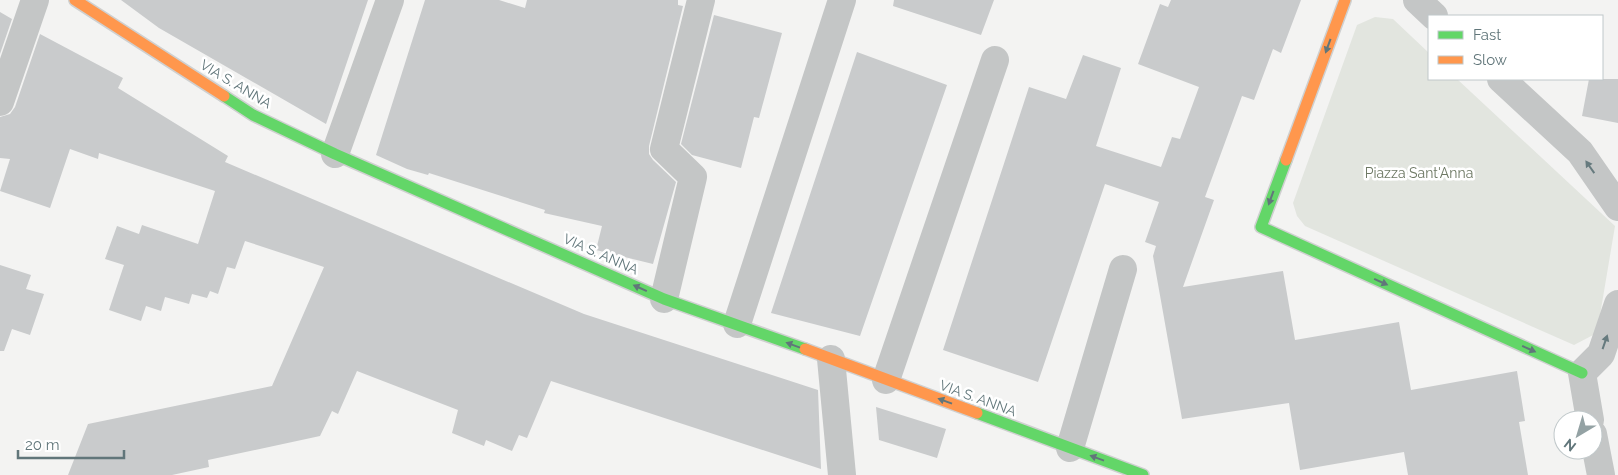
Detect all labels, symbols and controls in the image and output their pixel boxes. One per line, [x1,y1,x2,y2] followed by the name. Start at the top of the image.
[1428,15,1603,80] legend
[1473,26,1501,44] text: Fast
[1324,39,1332,54] one-way arrow
[1473,51,1507,69] text: Slow
[197,56,275,112] street label: VIA S. ANNA
[1585,160,1595,174] one-way arrow
[1365,165,1473,181] park label: Piazza Sant'Anna
[1267,191,1275,206] one-way arrow
[561,230,641,278] street label: VIA S. ANNA
[1374,278,1388,286] one-way arrow
[633,284,647,292] one-way arrow
[1602,334,1609,349] one-way arrow
[785,341,800,348] one-way arrow
[1522,345,1536,353] one-way arrow
[937,377,1019,419] street label: VIA S. ANNA
[937,397,952,405] one-way arrow
[1553,410,1603,460] north arrow
[18,428,124,460] scale bar
[25,436,60,454] text: 20 m
[1561,436,1579,455] text: N
[1089,454,1104,462] one-way arrow

